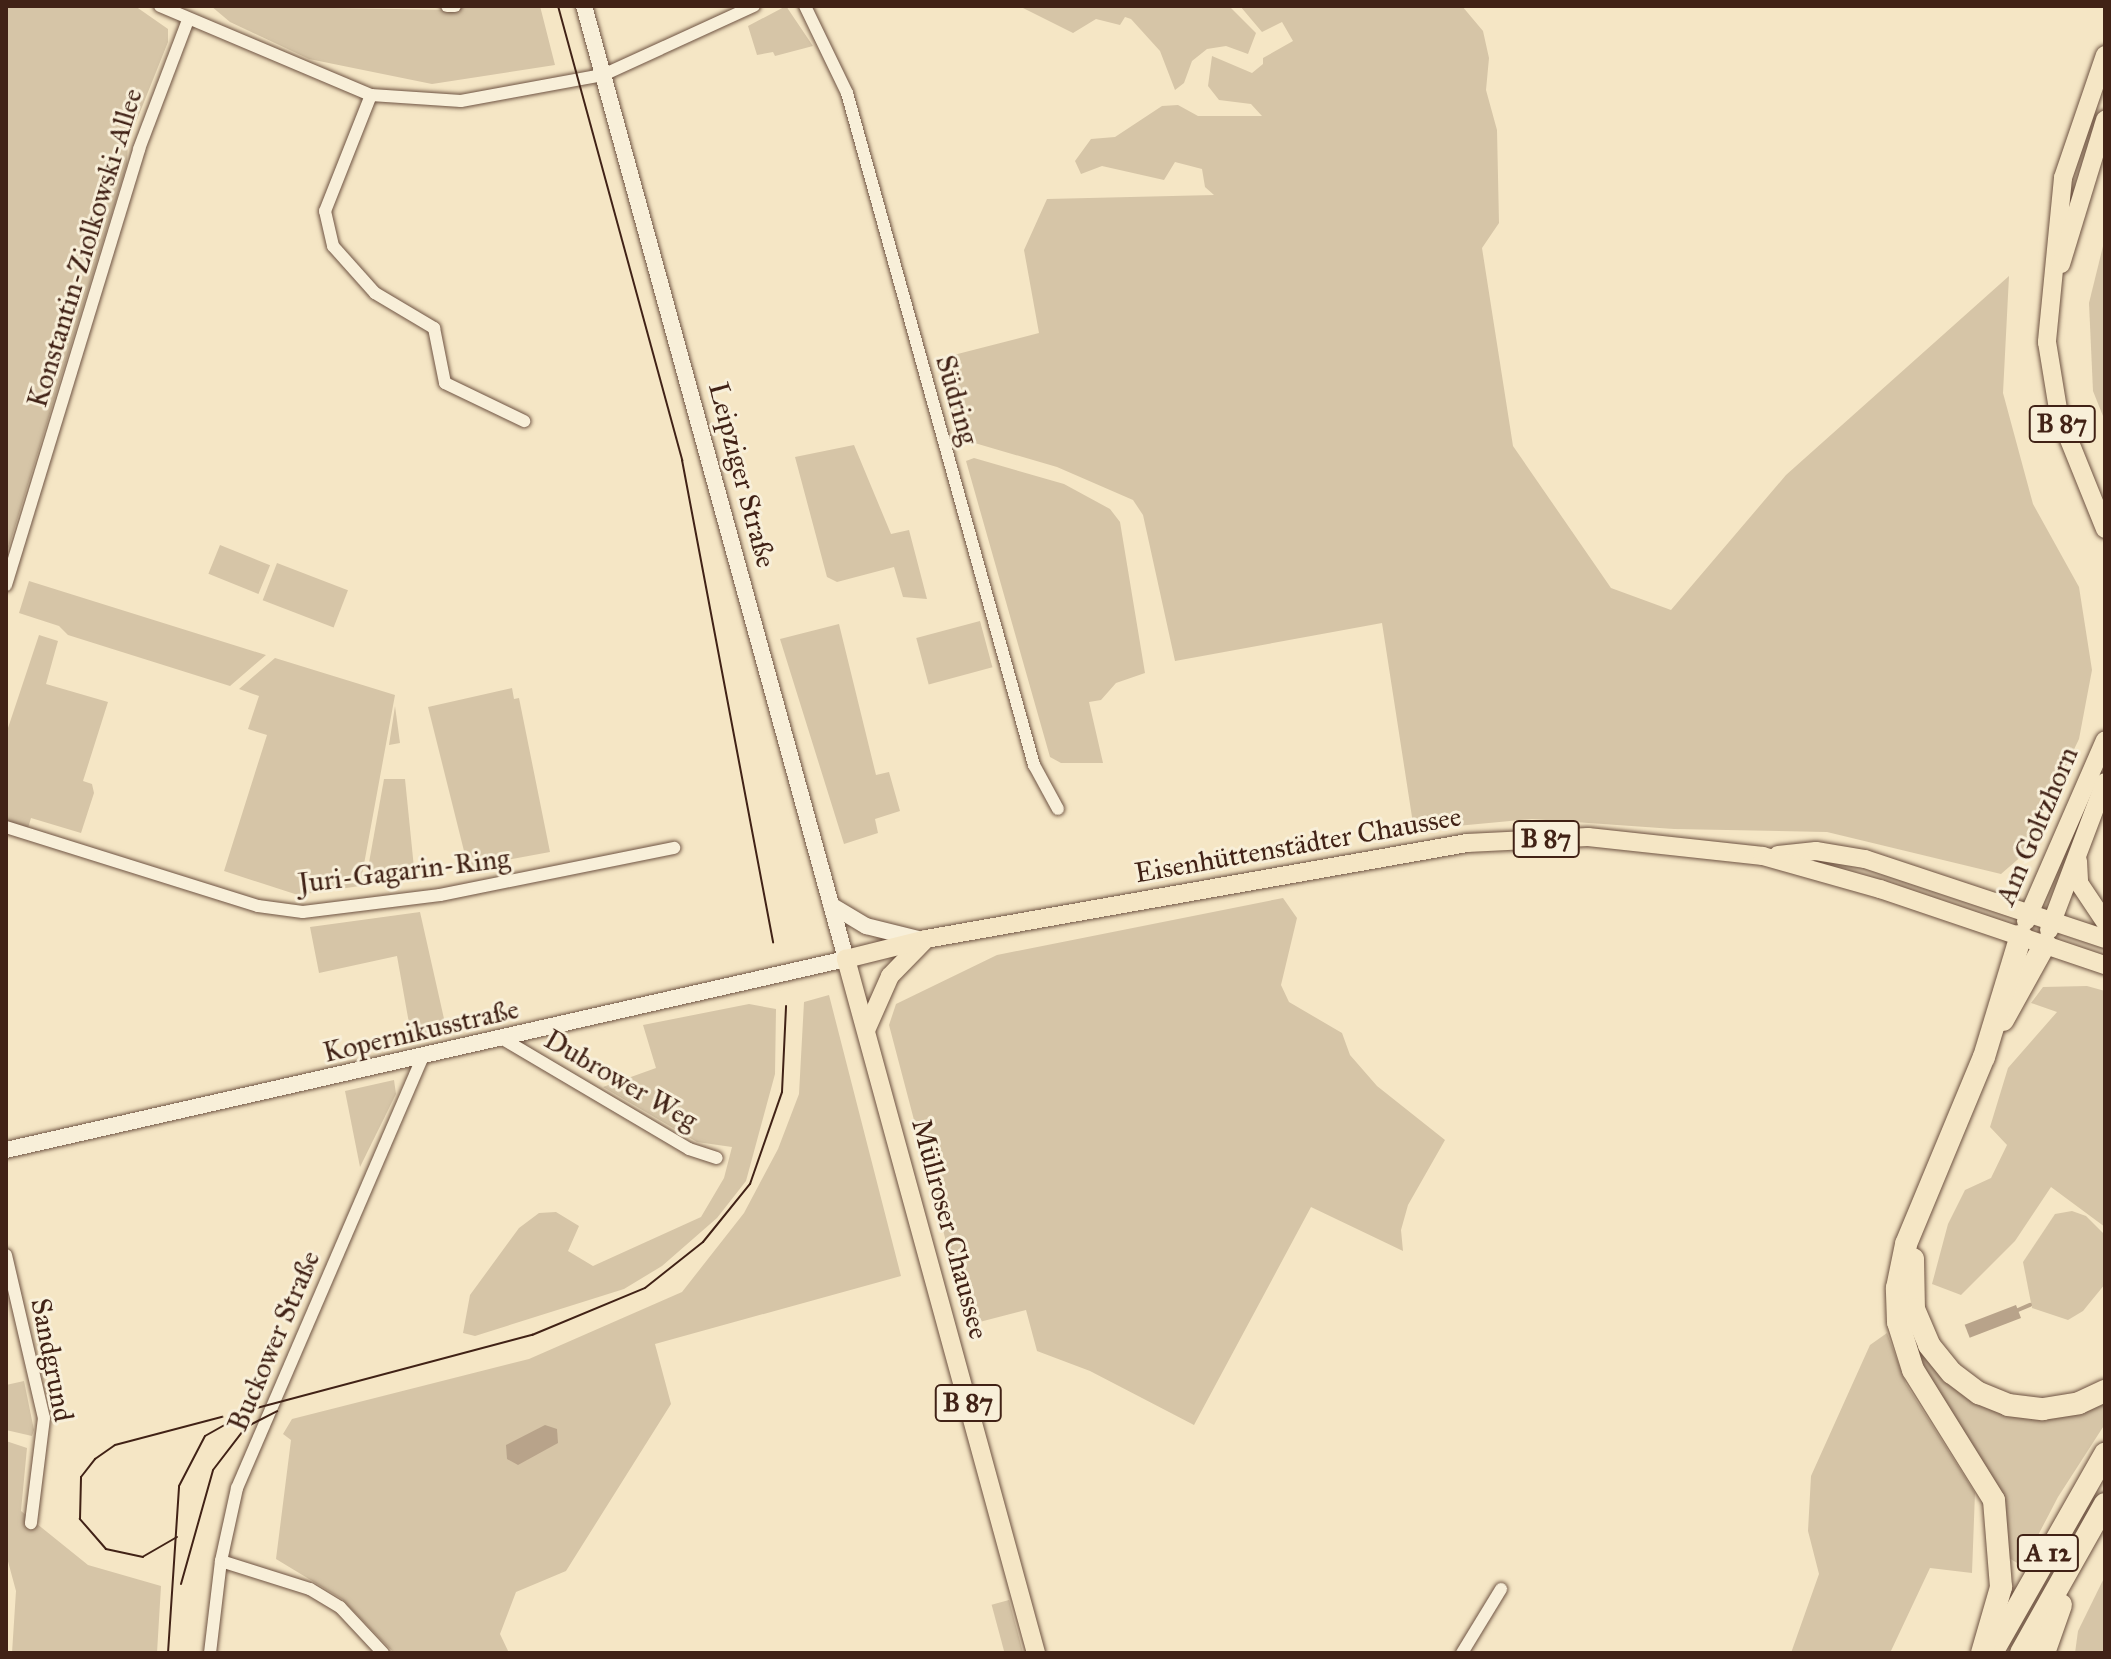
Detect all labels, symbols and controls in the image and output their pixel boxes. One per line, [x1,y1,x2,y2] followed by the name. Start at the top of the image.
[20,84,150,412] street label: Konstantin-Ziolkowski-Allee
[928,351,986,449] street label: Südring
[701,379,783,571] street label: Leipziger Straße
[2028,402,2096,446] road number: B 87
[1989,742,2085,910] street label: Am Goltzhorn
[1132,800,1464,890] street label: Eisenhüttenstädter Chaussee
[1512,817,1580,861] road number: B 87
[296,841,512,901] street label: Juri-Gagarin-Ring
[320,992,522,1070] street label: Kopernikusstraße
[538,1023,704,1137] street label: Dubrower Weg
[904,1115,996,1343] street label: Müllroser Chaussee
[221,1246,327,1436] street label: Buckower Straße
[24,1295,80,1425] street label: Sandgrund
[934,1381,1002,1425] road number: B 87
[2016,1531,2080,1575] road number: A 12

